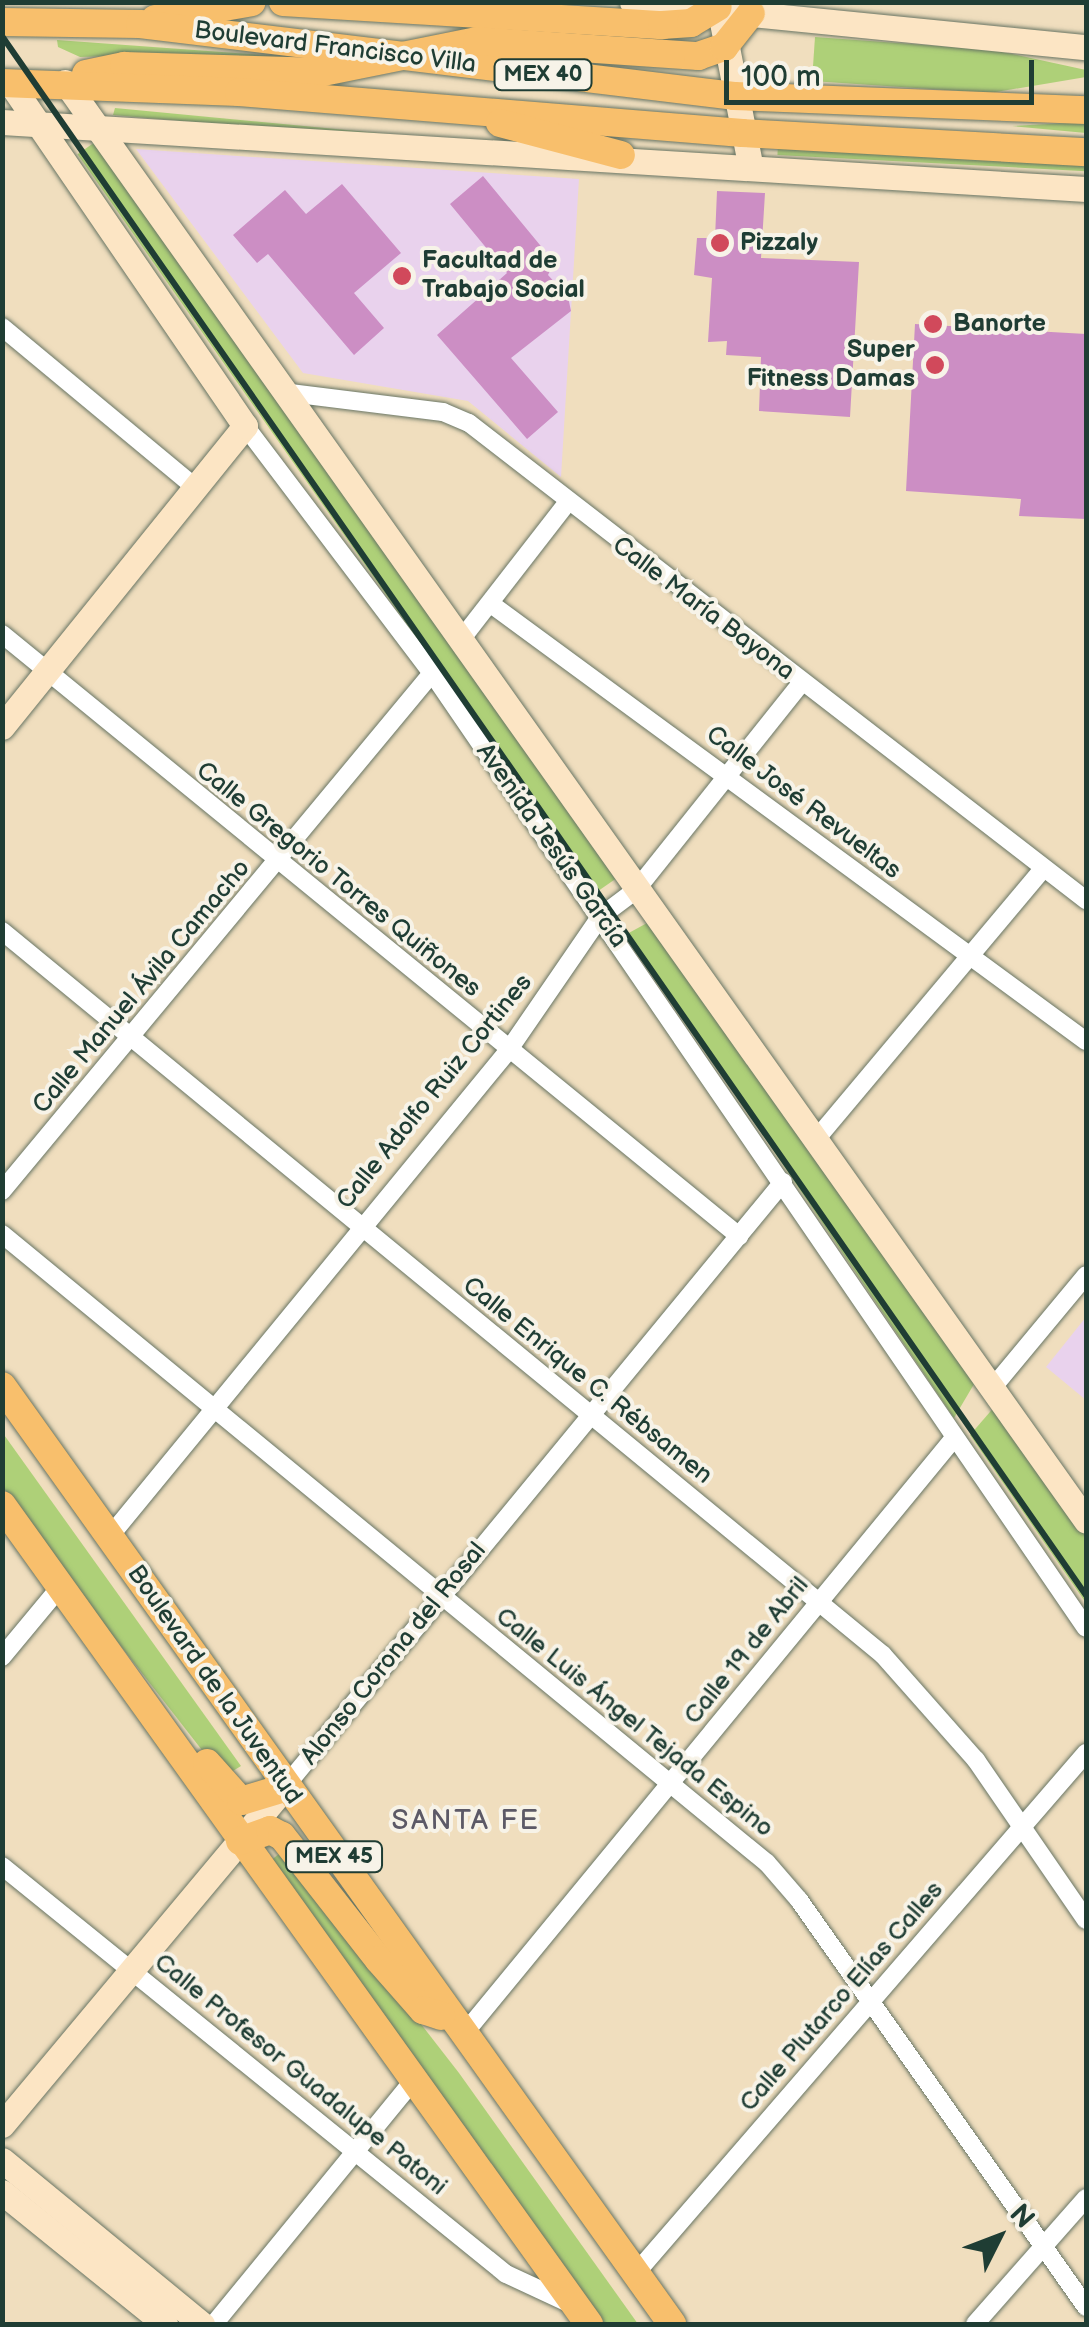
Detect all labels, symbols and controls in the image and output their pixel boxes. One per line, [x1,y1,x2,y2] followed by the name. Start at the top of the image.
[192,16,478,80] street label: Boulevard Francisco Villa
[729,40,1039,102] scale bar
[493,58,593,92] road number: MEX 40
[741,59,821,95] text: 100 m
[740,228,818,258] place label: Pizzaly
[709,232,731,254] marker: Pizzaly
[422,247,585,306] place label: Facultad de Trabajo Social
[391,265,413,287] marker: Facultad de Trabajo Social
[953,309,1046,339] place label: Banorte
[922,313,944,335] marker: Banorte
[747,336,915,395] place label: Super Fitness Damas
[924,354,946,376] marker: Super Fitness Damas
[606,531,800,687] street label: Calle María Bayona
[699,720,907,886] street label: Calle José Revueltas
[469,738,633,954] street label: Avenida Jesús García
[189,756,487,1004] street label: Calle Gregorio Torres Quiñones
[27,854,257,1120] street label: Calle Manuel Ávila Camacho
[331,969,539,1215] street label: Calle Adolfo Ruiz Cortines
[456,1271,718,1491] street label: Calle Enrique C. Rébsamen
[295,1537,493,1771] street label: Alonso Corona del Rosal
[120,1559,308,1811] street label: Boulevard de la Juventud
[678,1571,816,1731] street label: Calle 19 de Abril
[489,1602,779,1844] street label: Calle Luis Ángel Tejada Espino
[392,1804,540,1838] district label: SANTA FE
[284,1840,384,1874] road number: MEX 45
[734,1876,950,2118] street label: Calle Plutarco Elías Calles
[148,1948,452,2202] street label: Calle Profesor Guadalupe Patoni
[949,2187,1049,2287] north arrow
[1002,2198,1041,2235] text: N

